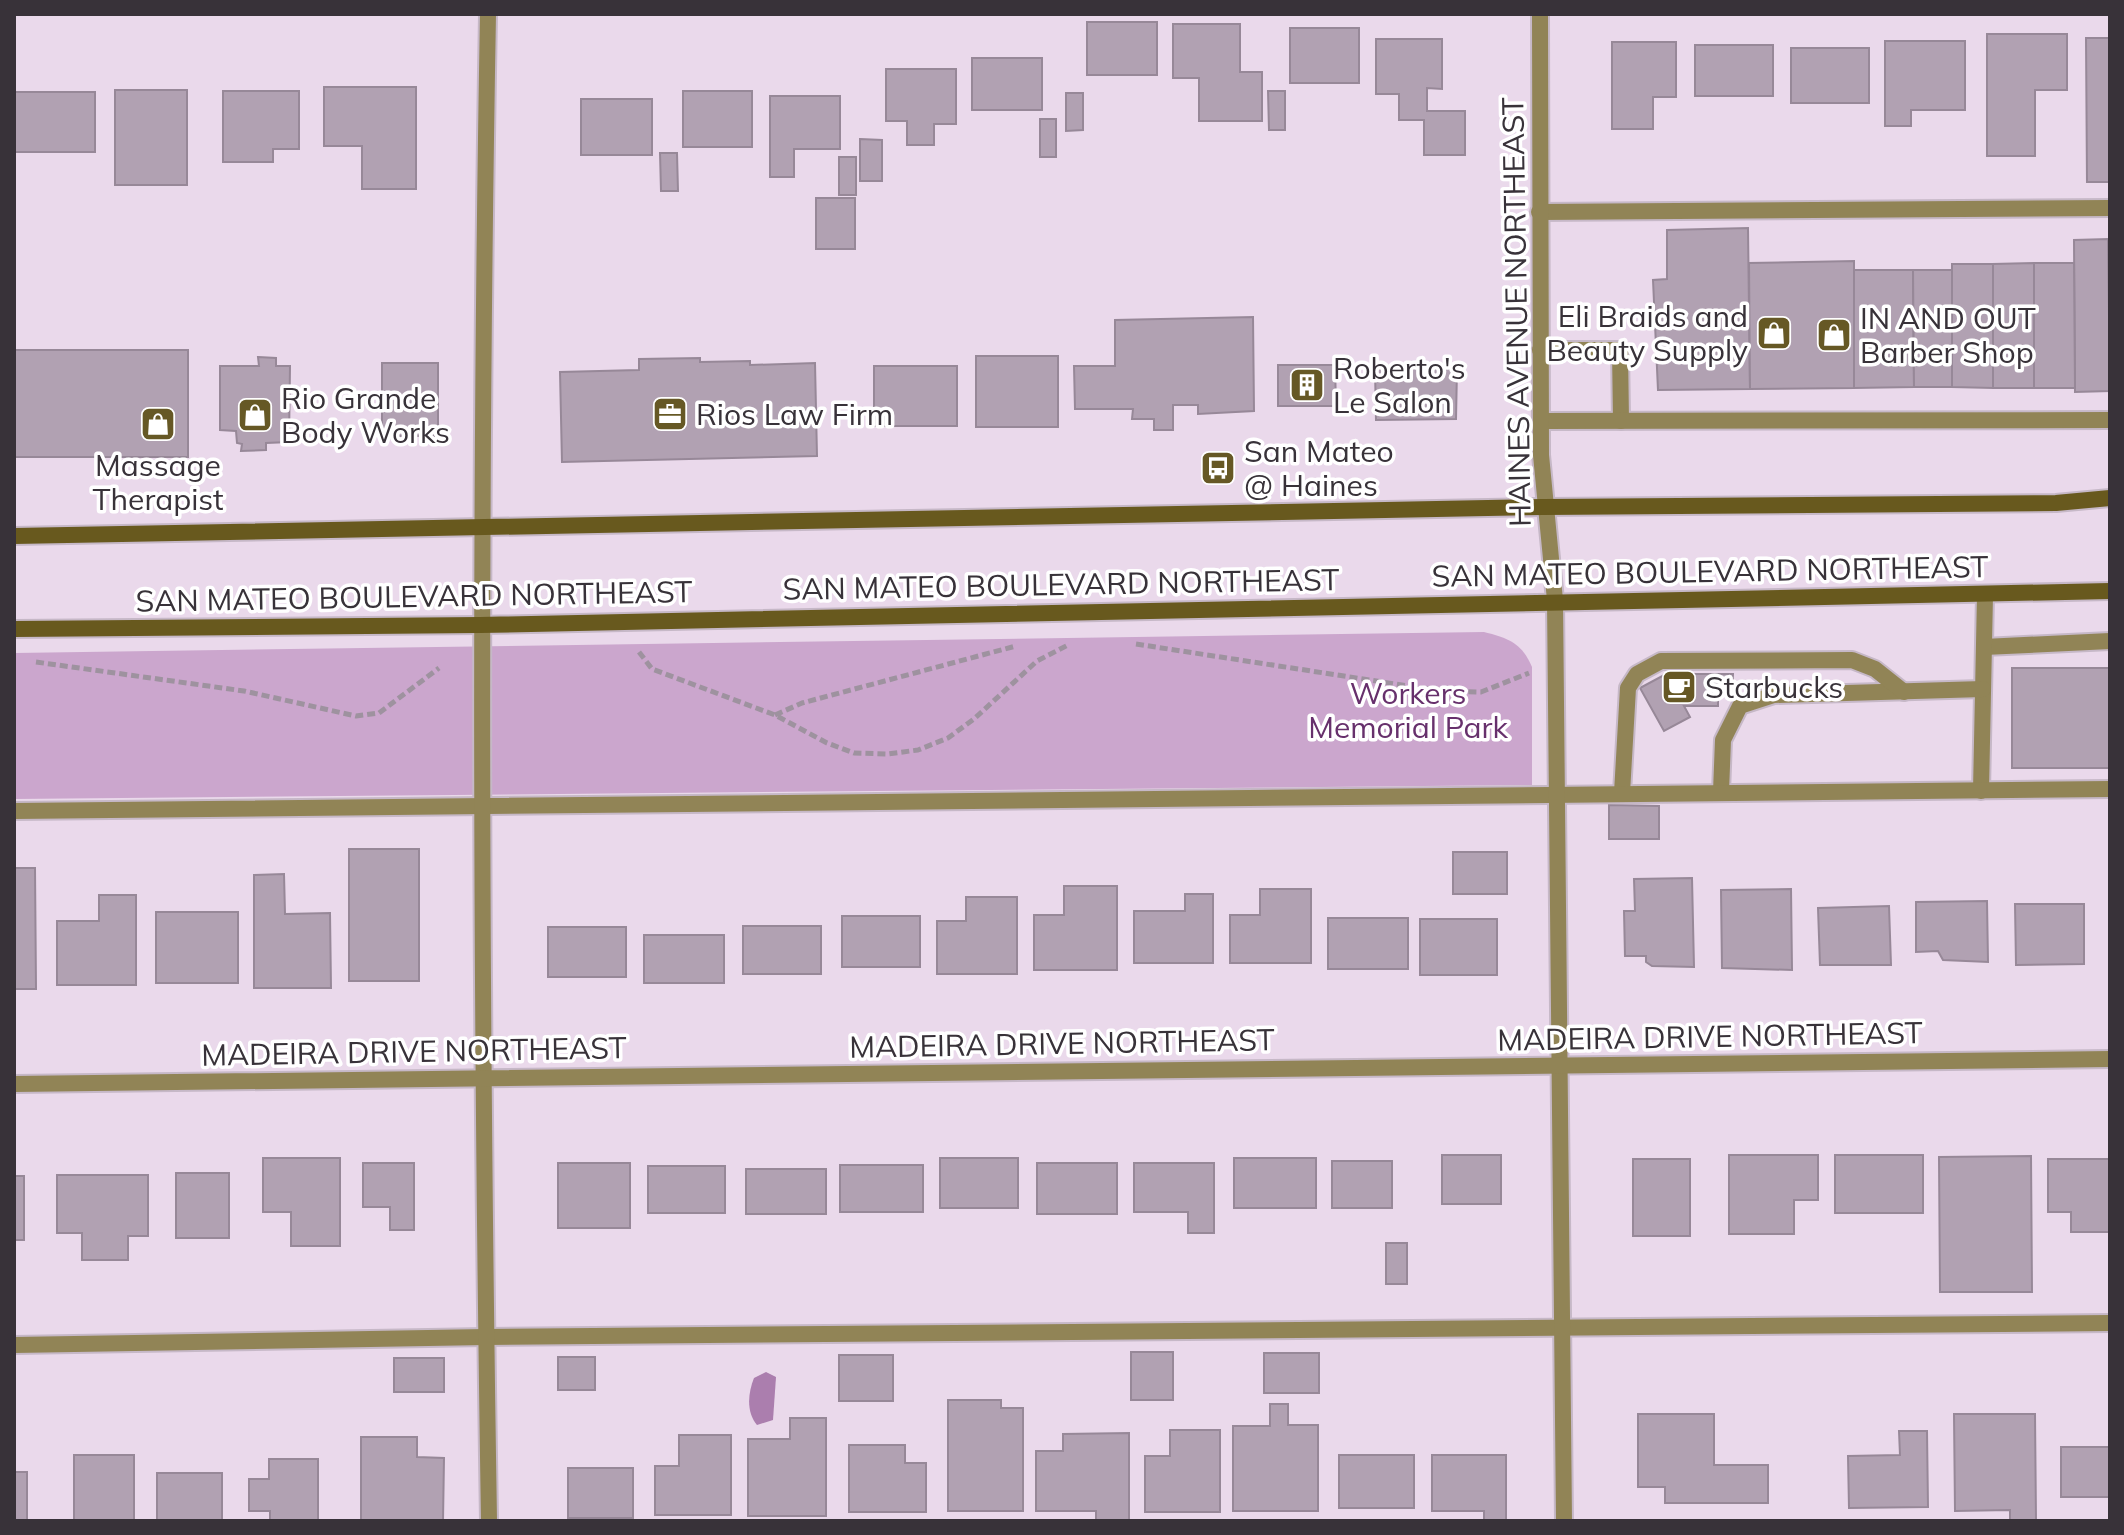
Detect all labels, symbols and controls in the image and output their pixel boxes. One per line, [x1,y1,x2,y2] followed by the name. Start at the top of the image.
[1493,97,1539,527] street label: HAINES AVENUE NORTHEAST
[1546,297,1748,369] place label: Eli Braids and Beauty Supply
[1860,299,2036,371] place label: IN AND OUT Barber Shop
[1755,314,1793,352] shop icon: Eli Braids and Beauty Supply
[1815,316,1853,354] shop icon: IN AND OUT Barber Shop
[1333,349,1466,421] place label: Roberto's Le Salon
[1288,366,1326,404] building icon: Roberto's Le Salon
[281,379,450,451] place label: Rio Grande Body Works
[651,395,689,433] office icon: Rios Law Firm
[696,395,893,433] place label: Rios Law Firm
[236,396,274,434] shop icon: Rio Grande Body Works
[139,405,177,443] shop icon: Massage Therapist
[1244,432,1394,504] place label: San Mateo @ Haines
[92,446,224,518] place label: Massage Therapist
[1199,449,1237,487] bus stop icon: San Mateo @ Haines
[1431,547,1989,595] street label: SAN MATEO BOULEVARD NORTHEAST
[782,560,1340,608] street label: SAN MATEO BOULEVARD NORTHEAST
[135,572,693,620] street label: SAN MATEO BOULEVARD NORTHEAST
[1660,668,1698,706] cafe icon: Starbucks
[1705,668,1843,706] place label: Starbucks
[1308,674,1508,746] park label: Workers Memorial Park
[1497,1013,1923,1059] street label: MADEIRA DRIVE NORTHEAST
[849,1020,1275,1066] street label: MADEIRA DRIVE NORTHEAST
[201,1028,627,1074] street label: MADEIRA DRIVE NORTHEAST

